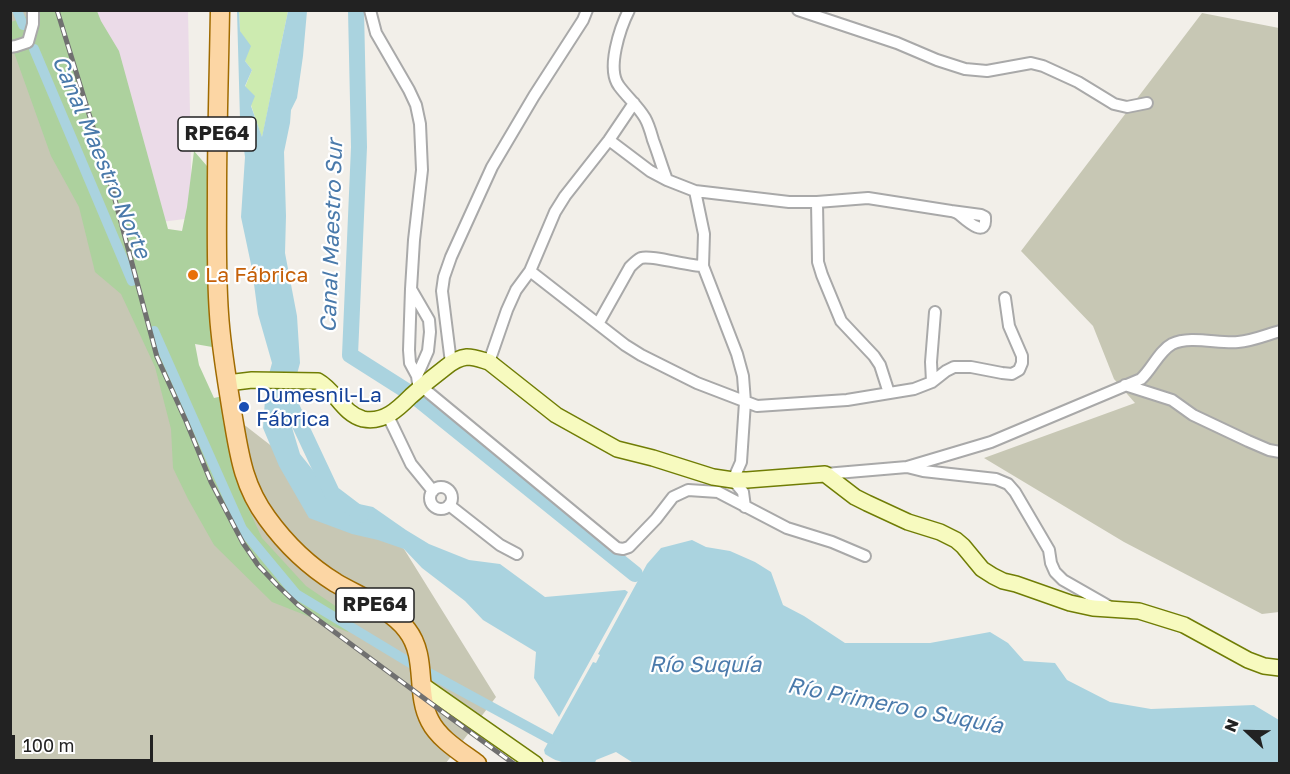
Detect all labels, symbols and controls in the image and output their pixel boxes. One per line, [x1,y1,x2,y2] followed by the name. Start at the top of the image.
[46,51,156,263] water label: Canal Maestro Norte
[178,117,256,151] road number: RPE64
[315,139,349,333] water label: Canal Maestro Sur
[205,262,308,288] place label: La Fábrica
[186,268,200,282] marker: La Fábrica
[256,382,382,432] place label: Dumesnil-La Fábrica
[237,400,251,414] marker: Dumesnil-La Fábrica
[336,588,414,622] road number: RPE64
[649,652,761,678] water label: Río Suquía
[785,672,1005,740] water label: Río Primero o Suquía
[1218,702,1278,762] north arrow
[1220,716,1243,735] text: N
[15,723,156,761] scale bar
[23,734,74,756] text: 100 m

